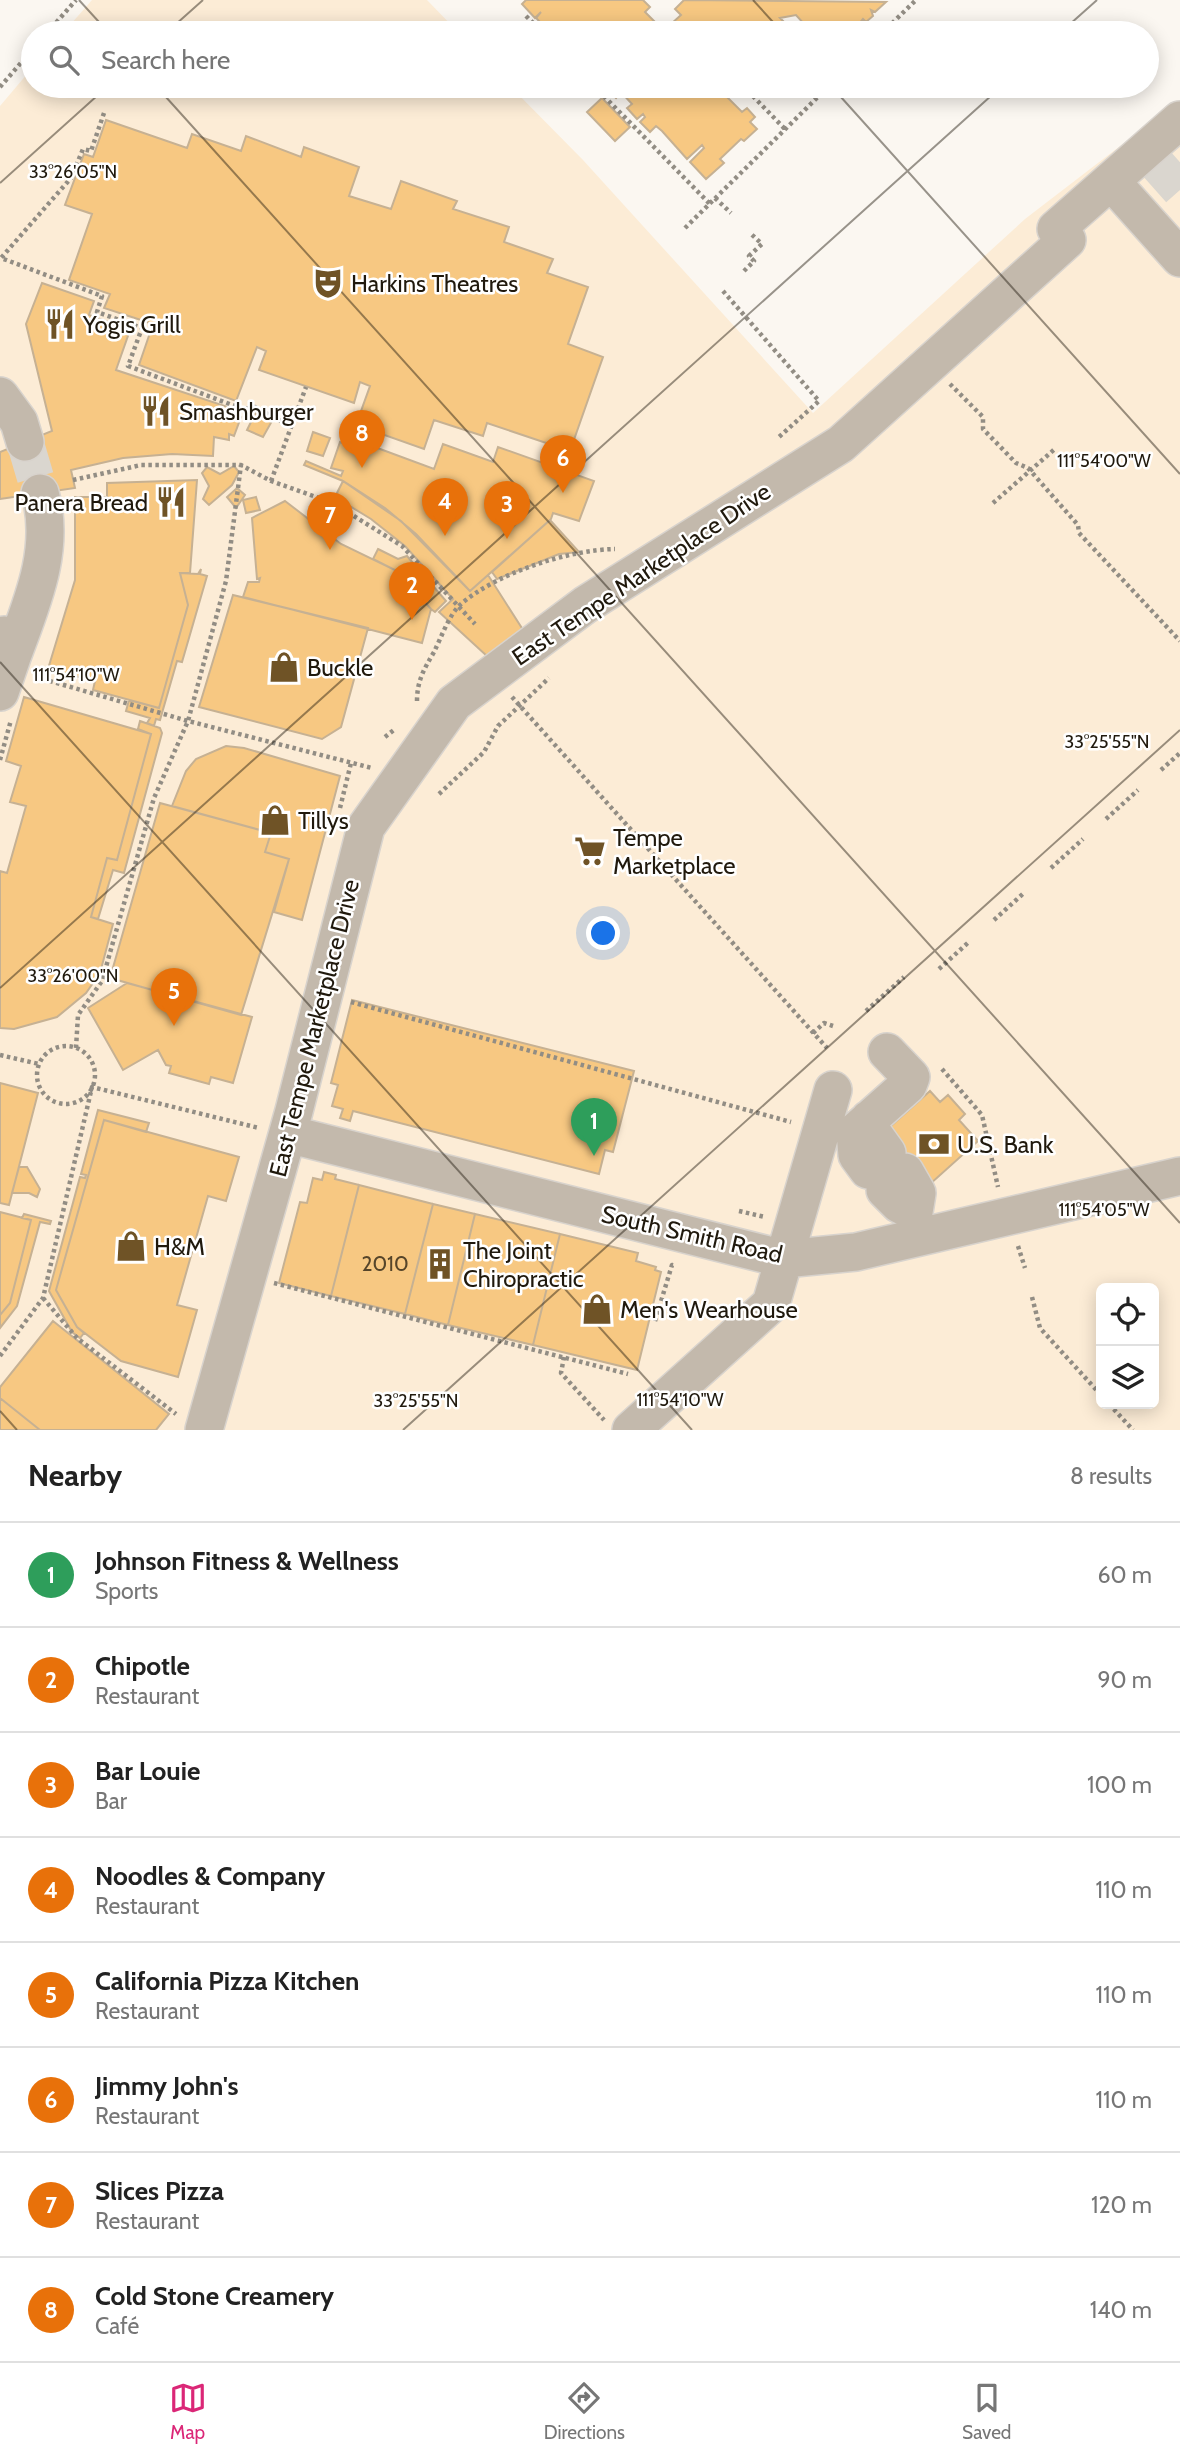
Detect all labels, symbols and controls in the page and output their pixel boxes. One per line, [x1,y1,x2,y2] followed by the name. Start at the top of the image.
[21,21,1159,98] search box
[45,41,83,79] icon: search
[101,44,230,76] text: Search here
[29,161,117,183] text: 33°26'05"N
[311,266,345,300] theatre icon: Harkins Theatres
[351,269,518,298] place label: Harkins Theatres
[43,307,77,341] restaurant icon: Yogis Grill
[82,310,181,339] place label: Yogis Grill
[139,394,173,428] restaurant icon: Smashburger
[179,397,314,426] place label: Smashburger
[339,410,385,468] pin: 8
[540,435,586,493] pin: 6
[1057,450,1151,472] text: 111°54'00"W
[506,477,776,671] street label: East Tempe Marketplace Drive
[422,478,468,536] pin: 4
[484,481,530,539] pin: 3
[154,485,188,519] restaurant icon: Panera Bread
[14,488,148,517] place label: Panera Bread
[307,492,353,550] pin: 7
[389,562,435,620] pin: 2
[267,650,301,684] shop icon: Buckle
[307,653,373,682] place label: Buckle
[32,664,120,686] text: 111°54'10"W
[1065,731,1149,753] text: 33°25'55"N
[258,803,292,837] shop icon: Tillys
[298,806,349,835] place label: Tillys
[613,823,736,880] place label: Tempe Marketplace
[573,834,607,868] supermarket icon: Tempe Marketplace
[263,876,365,1180] street label: East Tempe Marketplace Drive
[586,916,620,950] your location
[27,965,119,987] text: 33°26'00"N
[151,968,197,1026] pin: 5
[571,1098,617,1156] pin: 1
[917,1127,951,1161] bank icon: U.S. Bank
[957,1130,1054,1159] place label: U.S. Bank
[599,1199,785,1269] street label: South Smith Road
[1059,1199,1150,1221] text: 111°54'05"W
[114,1229,148,1263] shop icon: H&M
[154,1232,205,1261] place label: H&M
[463,1236,584,1293] place label: The Joint Chiropractic
[423,1247,457,1281] building icon: The Joint Chiropractic
[361,1251,409,1276] house number: 2010
[1096,1283,1159,1409] map controls
[1096,1283,1159,1346] button: locate
[580,1292,614,1326] shop icon: Men's Wearhouse
[620,1295,798,1324] place label: Men's Wearhouse
[1096,1346,1159,1409] button: layers
[636,1389,724,1411] text: 111°54'10"W
[374,1390,458,1412] text: 33°25'55"N
[28,1457,122,1494] text: Nearby
[1070,1462,1152,1490] text: 8 results
[95,1545,399,1577] text: Johnson Fitness & Wellness
[47,1561,55,1589] text: 1
[1098,1561,1152,1589] text: 60 m
[95,1577,158,1605] text: Sports
[95,1650,190,1682] text: Chipotle
[45,1666,57,1694] text: 2
[1098,1666,1152,1694] text: 90 m
[95,1682,199,1710] text: Restaurant
[95,1755,200,1787] text: Bar Louie
[45,1771,57,1799] text: 3
[1087,1771,1152,1799] text: 100 m
[95,1787,127,1815] text: Bar
[95,1860,325,1892] text: Noodles & Company
[44,1876,58,1904] text: 4
[1096,1876,1152,1904] text: 110 m
[95,1892,199,1920] text: Restaurant
[95,1965,359,1997] text: California Pizza Kitchen
[45,1981,57,2009] text: 5
[1096,1981,1152,2009] text: 110 m
[95,1997,199,2025] text: Restaurant
[95,2070,238,2102] text: Jimmy John's
[45,2086,57,2114] text: 6
[1096,2086,1152,2114] text: 110 m
[95,2102,199,2130] text: Restaurant
[95,2175,224,2207] text: Slices Pizza
[45,2191,57,2219] text: 7
[1091,2191,1152,2219] text: 120 m
[95,2207,199,2235] text: Restaurant
[95,2280,334,2312] text: Cold Stone Creamery
[44,2296,58,2324] text: 8
[1090,2296,1152,2324] text: 140 m
[95,2312,139,2340] text: Café
[169,2379,207,2444] tab: Map
[544,2379,625,2444] tab: Directions
[962,2379,1011,2444] tab: Saved

